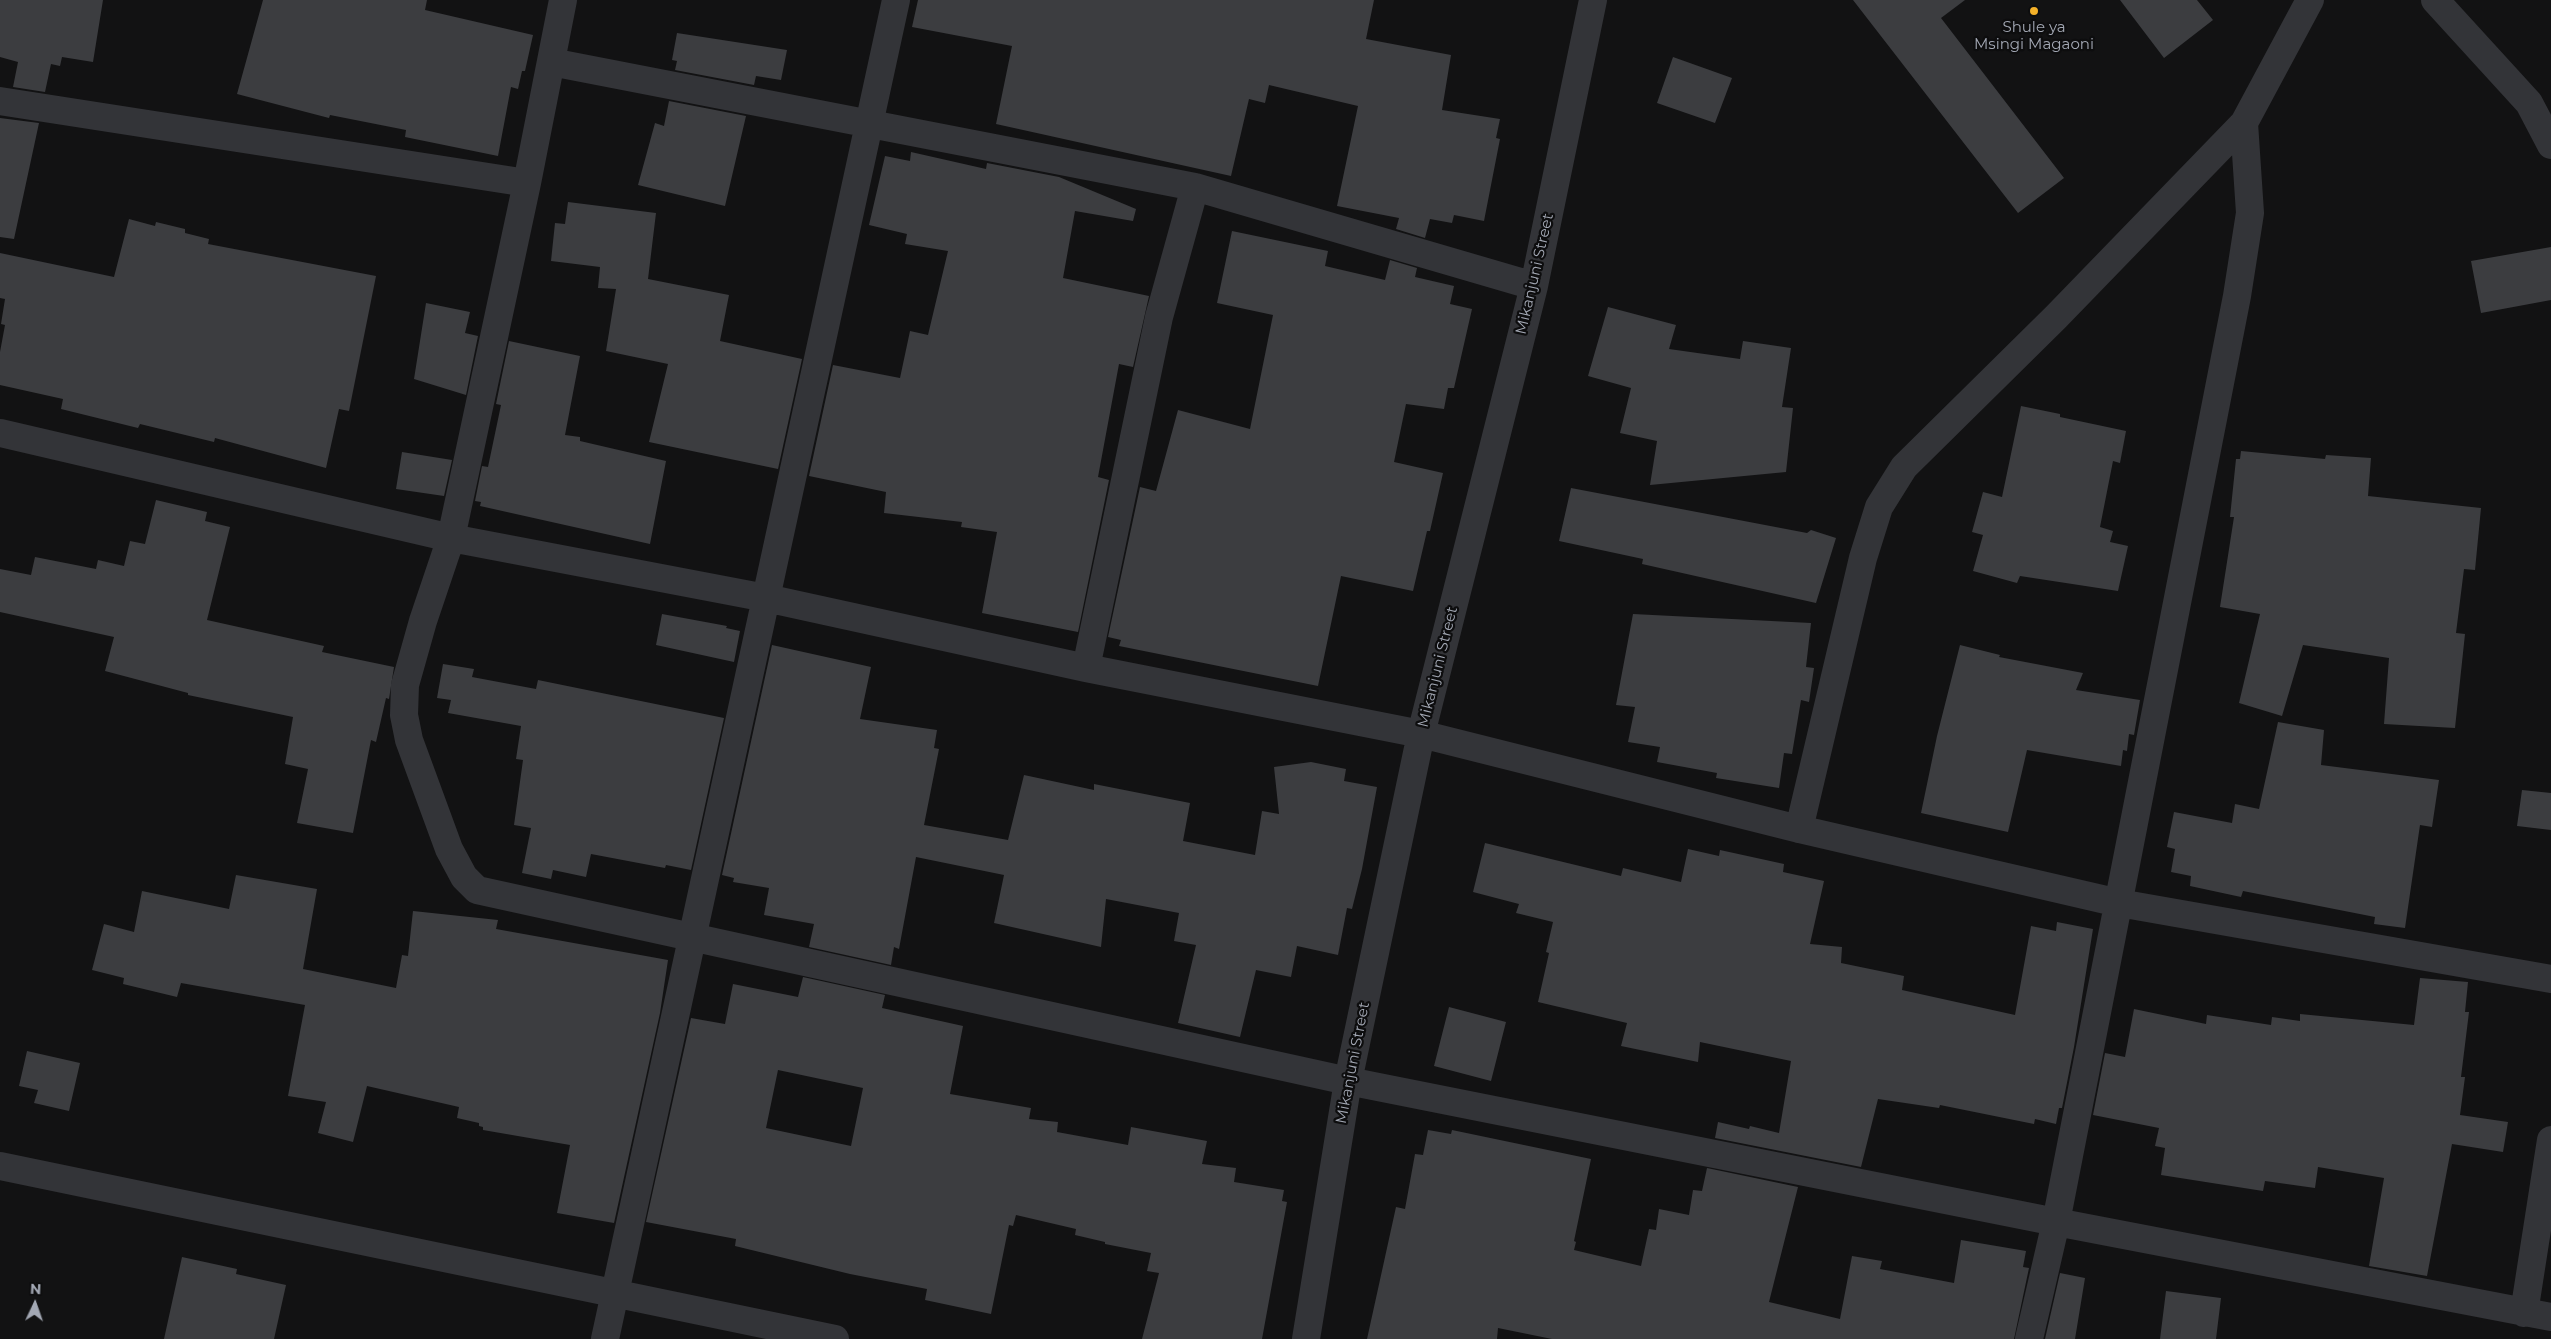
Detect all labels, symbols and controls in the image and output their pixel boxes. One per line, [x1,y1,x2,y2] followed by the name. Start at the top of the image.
[2028,5,2040,17] marker: Shule ya Msingi Magaoni
[1974,19,2094,54] place label: Shule ya Msingi Magaoni
[1512,212,1558,336] street label: Mikanjuni Street
[1414,605,1462,729] street label: Mikanjuni Street
[1332,1001,1374,1125] street label: Mikanjuni Street
[10,1279,60,1329] north arrow
[30,1280,42,1298] text: N

